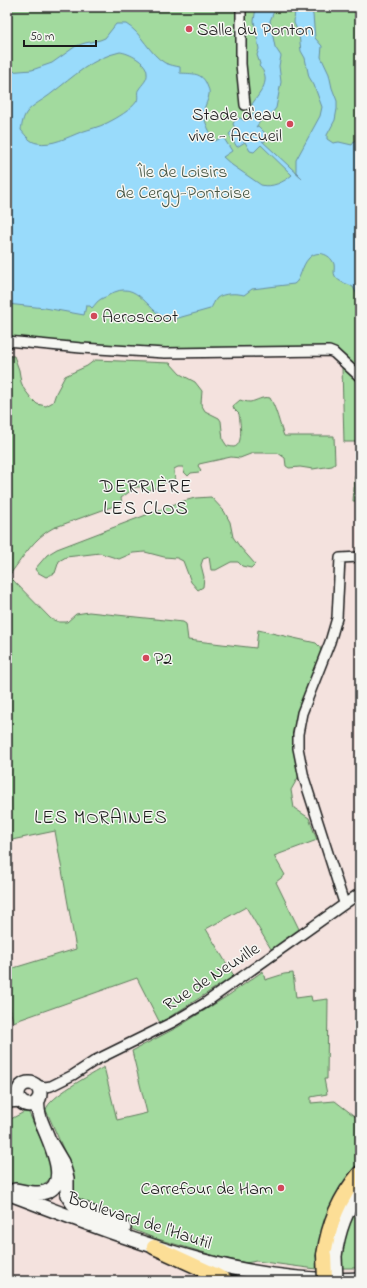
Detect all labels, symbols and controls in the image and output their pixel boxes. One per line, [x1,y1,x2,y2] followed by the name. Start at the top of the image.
[197,18,314,44] place label: Salle du Ponton
[24,22,96,48] scale bar
[184,24,194,34] marker: Salle du Ponton
[30,28,54,46] text: 50 m
[189,103,282,150] place label: Stade d'eau vive - Accueil
[285,119,295,129] marker: Stade d'eau vive - Accueil
[116,160,251,208] park label: Île de Loisirs de Cergy-Pontoise
[102,305,178,331] place label: Aeroscoot
[89,311,99,321] marker: Aeroscoot
[99,474,192,523] district label: DERRIÈRE LES CLOS
[154,647,172,673] place label: P2
[141,653,151,663] marker: P2
[34,805,168,832] district label: LES MORAINES
[159,936,266,1019] street label: Rue de Neuville
[140,1177,273,1203] place label: Carrefour de Ham
[276,1183,286,1193] marker: Carrefour de Ham
[63,1186,215,1257] street label: Boulevard de l'Hautil

